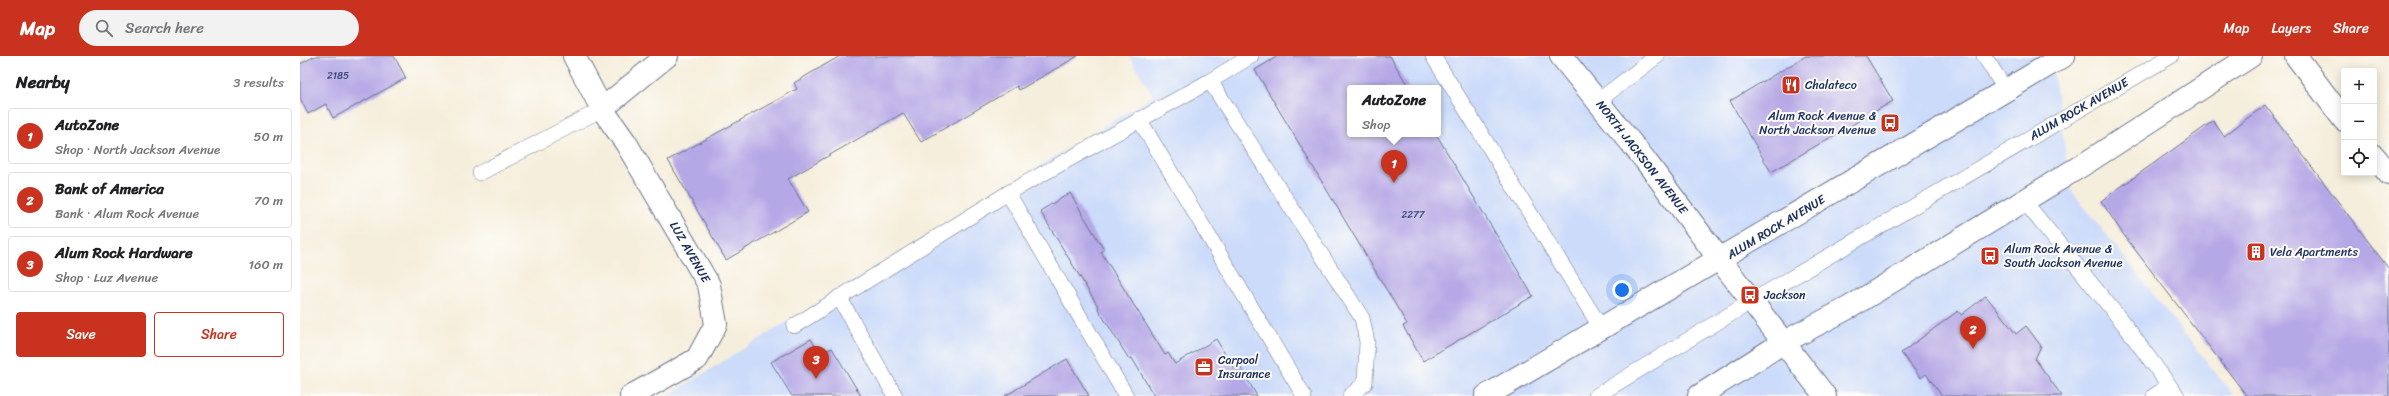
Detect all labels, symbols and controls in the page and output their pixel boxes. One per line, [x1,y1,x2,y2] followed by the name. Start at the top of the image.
[79,10,359,46] search box
[20,12,55,45] text: Map
[125,15,204,41] text: Search here
[2224,16,2249,41] text: Map
[2271,16,2311,41] text: Layers
[2333,16,2369,41] text: Share
[93,17,115,39] icon: search
[16,67,70,97] text: Nearby
[327,67,349,85] house number: 2185
[2341,68,2377,176] map controls
[2341,68,2377,104] button: +
[233,71,284,94] text: 3 results
[2024,71,2134,147] street label: ALUM ROCK AVENUE
[1780,74,1802,96] restaurant icon: Chalateco
[1805,74,1857,96] place label: Chalateco
[1347,85,1441,137] popup
[1362,87,1426,113] text: AutoZone
[1590,95,1695,220] street label: NORTH JACKSON AVENUE
[2341,104,2377,140] button: −
[1759,105,1876,141] place label: Alum Rock Avenue & North Jackson Avenue
[55,112,119,138] text: AutoZone
[1879,112,1901,134] bus stop icon: Alum Rock Avenue & North Jackson Avenue
[1362,113,1390,136] text: Shop
[27,125,33,148] text: 1
[253,125,283,148] text: 50 m
[55,138,220,161] text: Shop · North Jackson Avenue
[2341,140,2377,176] button: locate
[1381,150,1407,183] pin: 1
[55,176,164,202] text: Bank of America
[1722,188,1831,266] street label: ALUM ROCK AVENUE
[26,189,34,212] text: 2
[254,189,283,212] text: 70 m
[55,202,199,225] text: Bank · Alum Rock Avenue
[1402,206,1426,224] house number: 2277
[663,217,717,288] street label: LUZ AVENUE
[2003,238,2123,274] place label: Alum Rock Avenue & South Jackson Avenue
[55,240,193,266] text: Alum Rock Hardware
[2245,241,2267,263] building icon: Vela Apartments
[2270,241,2358,263] place label: Vela Apartments
[1979,245,2001,267] bus stop icon: Alum Rock Avenue & South Jackson Avenue
[26,253,34,276] text: 3
[248,253,283,276] text: 160 m
[55,266,158,289] text: Shop · Luz Avenue
[1612,280,1632,300] your location
[1739,284,1761,306] bus stop icon: Jackson
[1763,284,1806,306] place label: Jackson
[16,312,146,357] button: Save
[154,312,284,357] button: Share
[1960,316,1986,349] pin: 2
[803,346,829,379] pin: 3
[1217,349,1271,385] place label: Carpool Insurance
[1193,356,1215,378] office icon: Carpool Insurance

